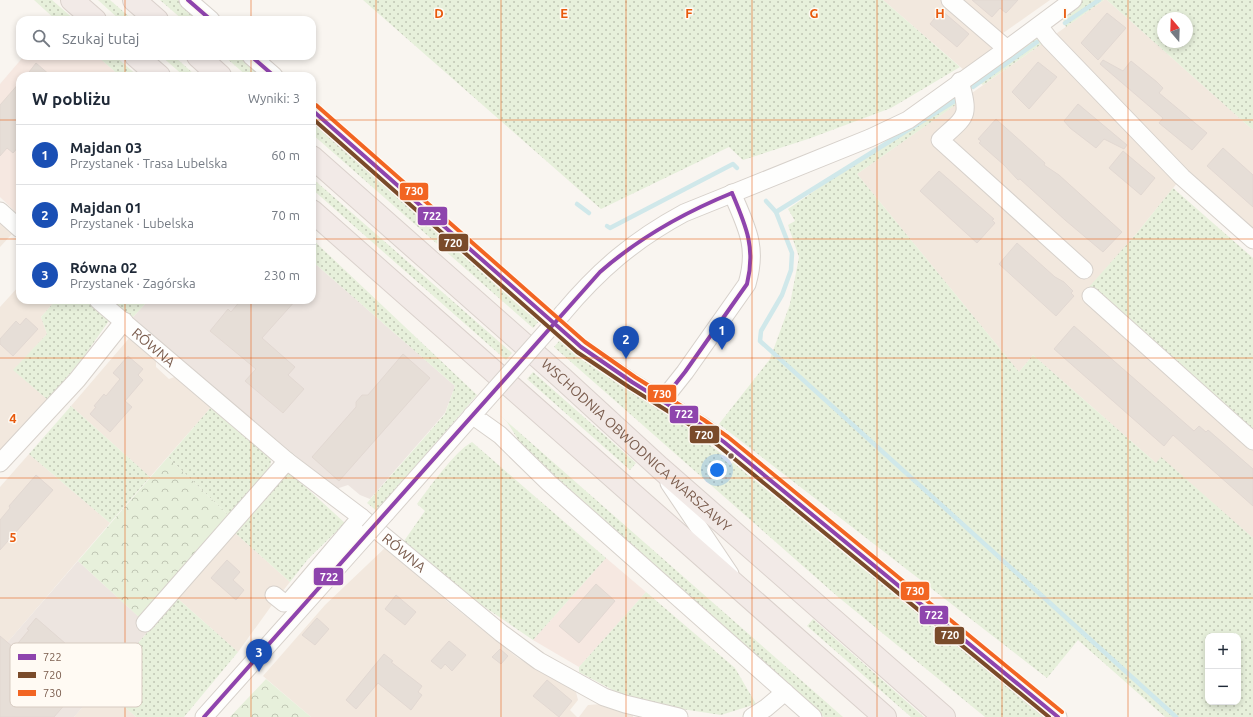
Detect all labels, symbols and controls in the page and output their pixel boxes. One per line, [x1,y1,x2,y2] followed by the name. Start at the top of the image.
[434,6,444,20] text: D
[560,6,568,20] text: E
[685,6,693,20] text: F
[810,6,819,20] text: G
[935,6,945,20] text: H
[1063,6,1067,20] text: I
[1157,12,1193,48] north arrow
[16,16,316,60] search box
[30,27,52,49] icon: search
[62,30,139,47] text: Szukaj tutaj
[32,89,111,108] text: W pobliżu
[248,91,300,105] text: Wyniki: 3
[70,139,142,156] text: Majdan 03
[41,148,49,162] text: 1
[271,148,300,162] text: 60 m
[70,156,228,170] text: Przystanek · Trasa Lubelska
[399,182,429,201] line badge: 730
[405,185,423,197] text: 730
[70,199,142,216] text: Majdan 01
[417,206,448,226] line badge: 722
[41,208,49,222] text: 2
[271,208,300,222] text: 70 m
[423,210,441,222] text: 722
[70,216,194,230] text: Przystanek · Lubelska
[438,233,469,252] line badge: 720
[444,237,462,249] text: 720
[70,259,138,276] text: Równa 02
[41,268,49,282] text: 3
[264,268,300,282] text: 230 m
[70,276,196,290] text: Przystanek · Zagórska
[709,317,735,350] pin: 1
[129,325,178,370] street label: RÓWNA
[613,326,639,359] pin: 2
[538,356,735,535] street label: WSCHODNIA OBWODNICA WARSZAWY
[647,384,677,403] line badge: 730
[653,388,671,400] text: 730
[669,405,699,424] line badge: 722
[675,408,693,420] text: 722
[9,411,17,425] text: 4
[689,425,720,444] line badge: 720
[695,429,713,441] text: 720
[726,451,736,461] unlabelled marker
[707,460,727,480] your location
[9,530,17,544] text: 5
[379,530,429,575] street label: RÓWNA
[313,567,344,586] line badge: 722
[320,571,338,583] text: 722
[900,581,930,601] line badge: 730
[906,585,924,597] text: 730
[919,605,949,625] line badge: 722
[925,609,943,621] text: 722
[934,626,965,645] line badge: 720
[941,629,959,641] text: 720
[1205,633,1241,705] map controls
[1205,633,1241,669] button: +
[246,639,272,672] pin: 3
[10,643,142,707] legend
[43,651,62,663] text: 722
[43,669,62,681] text: 720
[1205,669,1241,705] button: −
[43,687,62,699] text: 730

